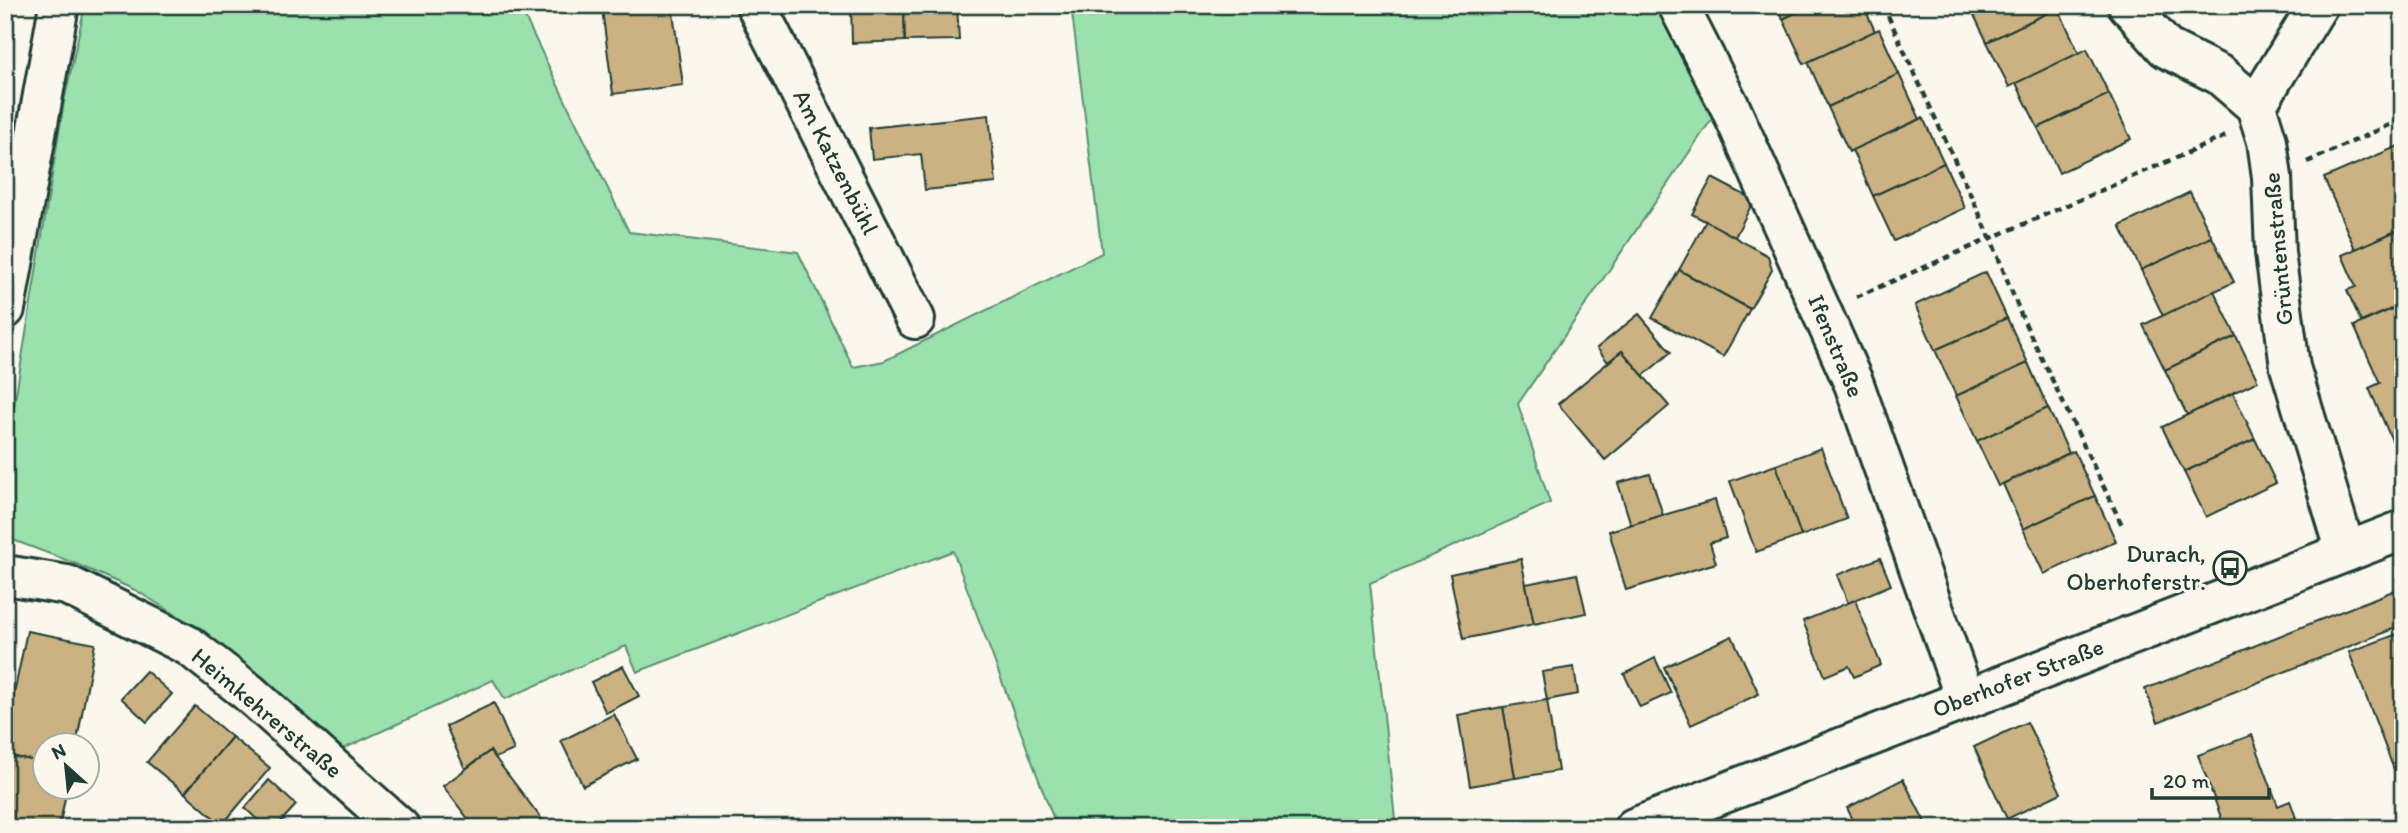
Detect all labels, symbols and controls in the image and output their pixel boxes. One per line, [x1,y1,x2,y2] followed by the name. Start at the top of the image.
[787,84,886,239] street label: Am Katzenbühl
[2256,171,2299,327] street label: Grüntenstraße
[1802,290,1871,401] street label: Ifenstraße
[2066,539,2206,596] place label: Durach, Oberhoferstr.
[2211,549,2249,587] bus stop icon: Durach, Oberhoferstr.
[1928,632,2108,724] street label: Oberhofer Straße
[186,641,349,784] street label: Heimkehrerstraße
[32,732,102,802] north arrow
[48,738,69,764] text: N
[2152,756,2270,800] scale bar
[2163,768,2210,793] text: 20 m

